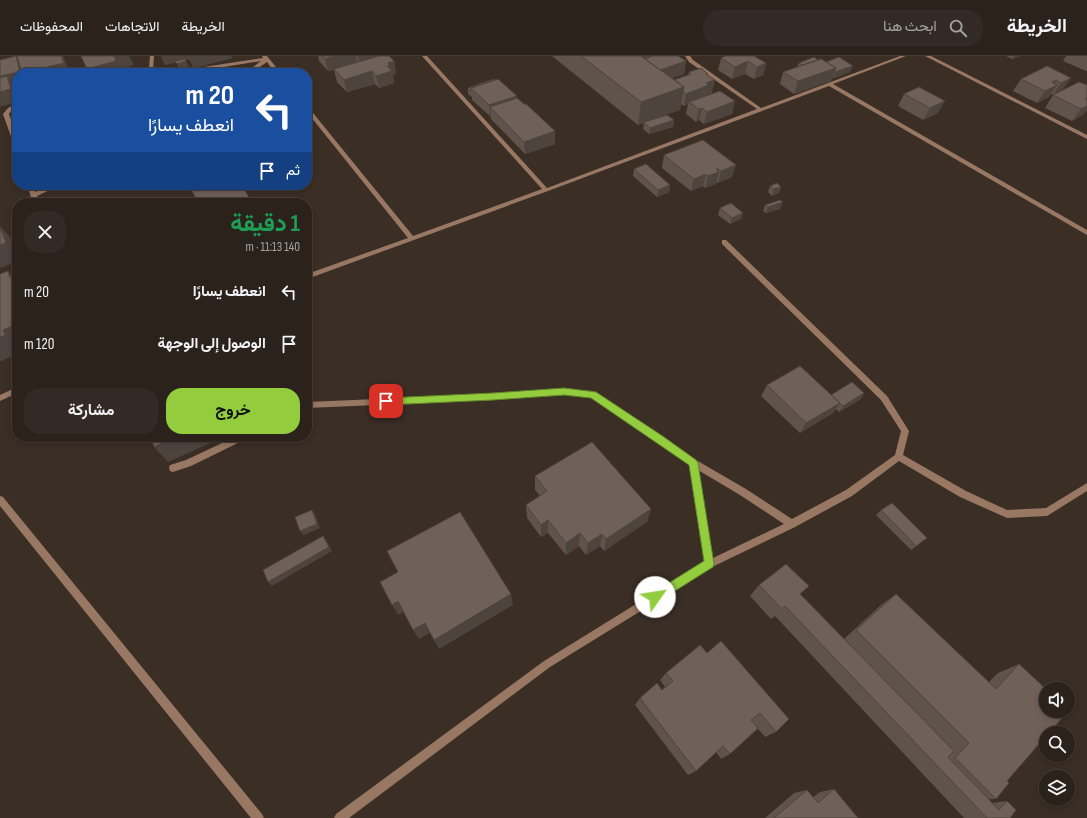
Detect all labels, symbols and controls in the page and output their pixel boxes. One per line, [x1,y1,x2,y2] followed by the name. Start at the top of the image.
[703,10,983,46] search box
[1007,15,1067,38] text: الخريطة
[883,17,937,36] text: ابحث هنا
[947,17,969,39] icon: search
[20,18,83,35] text: المحفوظات
[105,18,159,35] text: الاتجاهات
[181,18,225,35] text: الخريطة
[185,79,234,112] text: 20 m
[248,84,300,136] icon: left
[148,115,234,136] text: انعطف يسارًا
[256,160,278,182] icon: arrive
[286,161,300,180] text: ثم
[230,209,300,238] text: 1 دقيقة
[24,211,66,253] button: close
[246,239,300,255] text: 140 m · 11:13
[278,281,300,303] icon: left
[193,282,266,301] text: انعطف يسارًا
[24,283,49,302] text: 20 m
[278,333,300,355] icon: arrive
[158,334,266,353] text: الوصول إلى الوجهة
[24,335,54,354] text: 120 m
[369,384,403,418] pin
[24,388,158,434] button: مشاركة
[166,388,300,434] button: خروج
[375,390,397,412] icon: arrive
[634,576,676,618] position arrow
[1039,682,1075,806] map controls
[1039,682,1075,718] button: sound
[1039,726,1075,762] button: search
[1039,770,1075,806] button: layers

